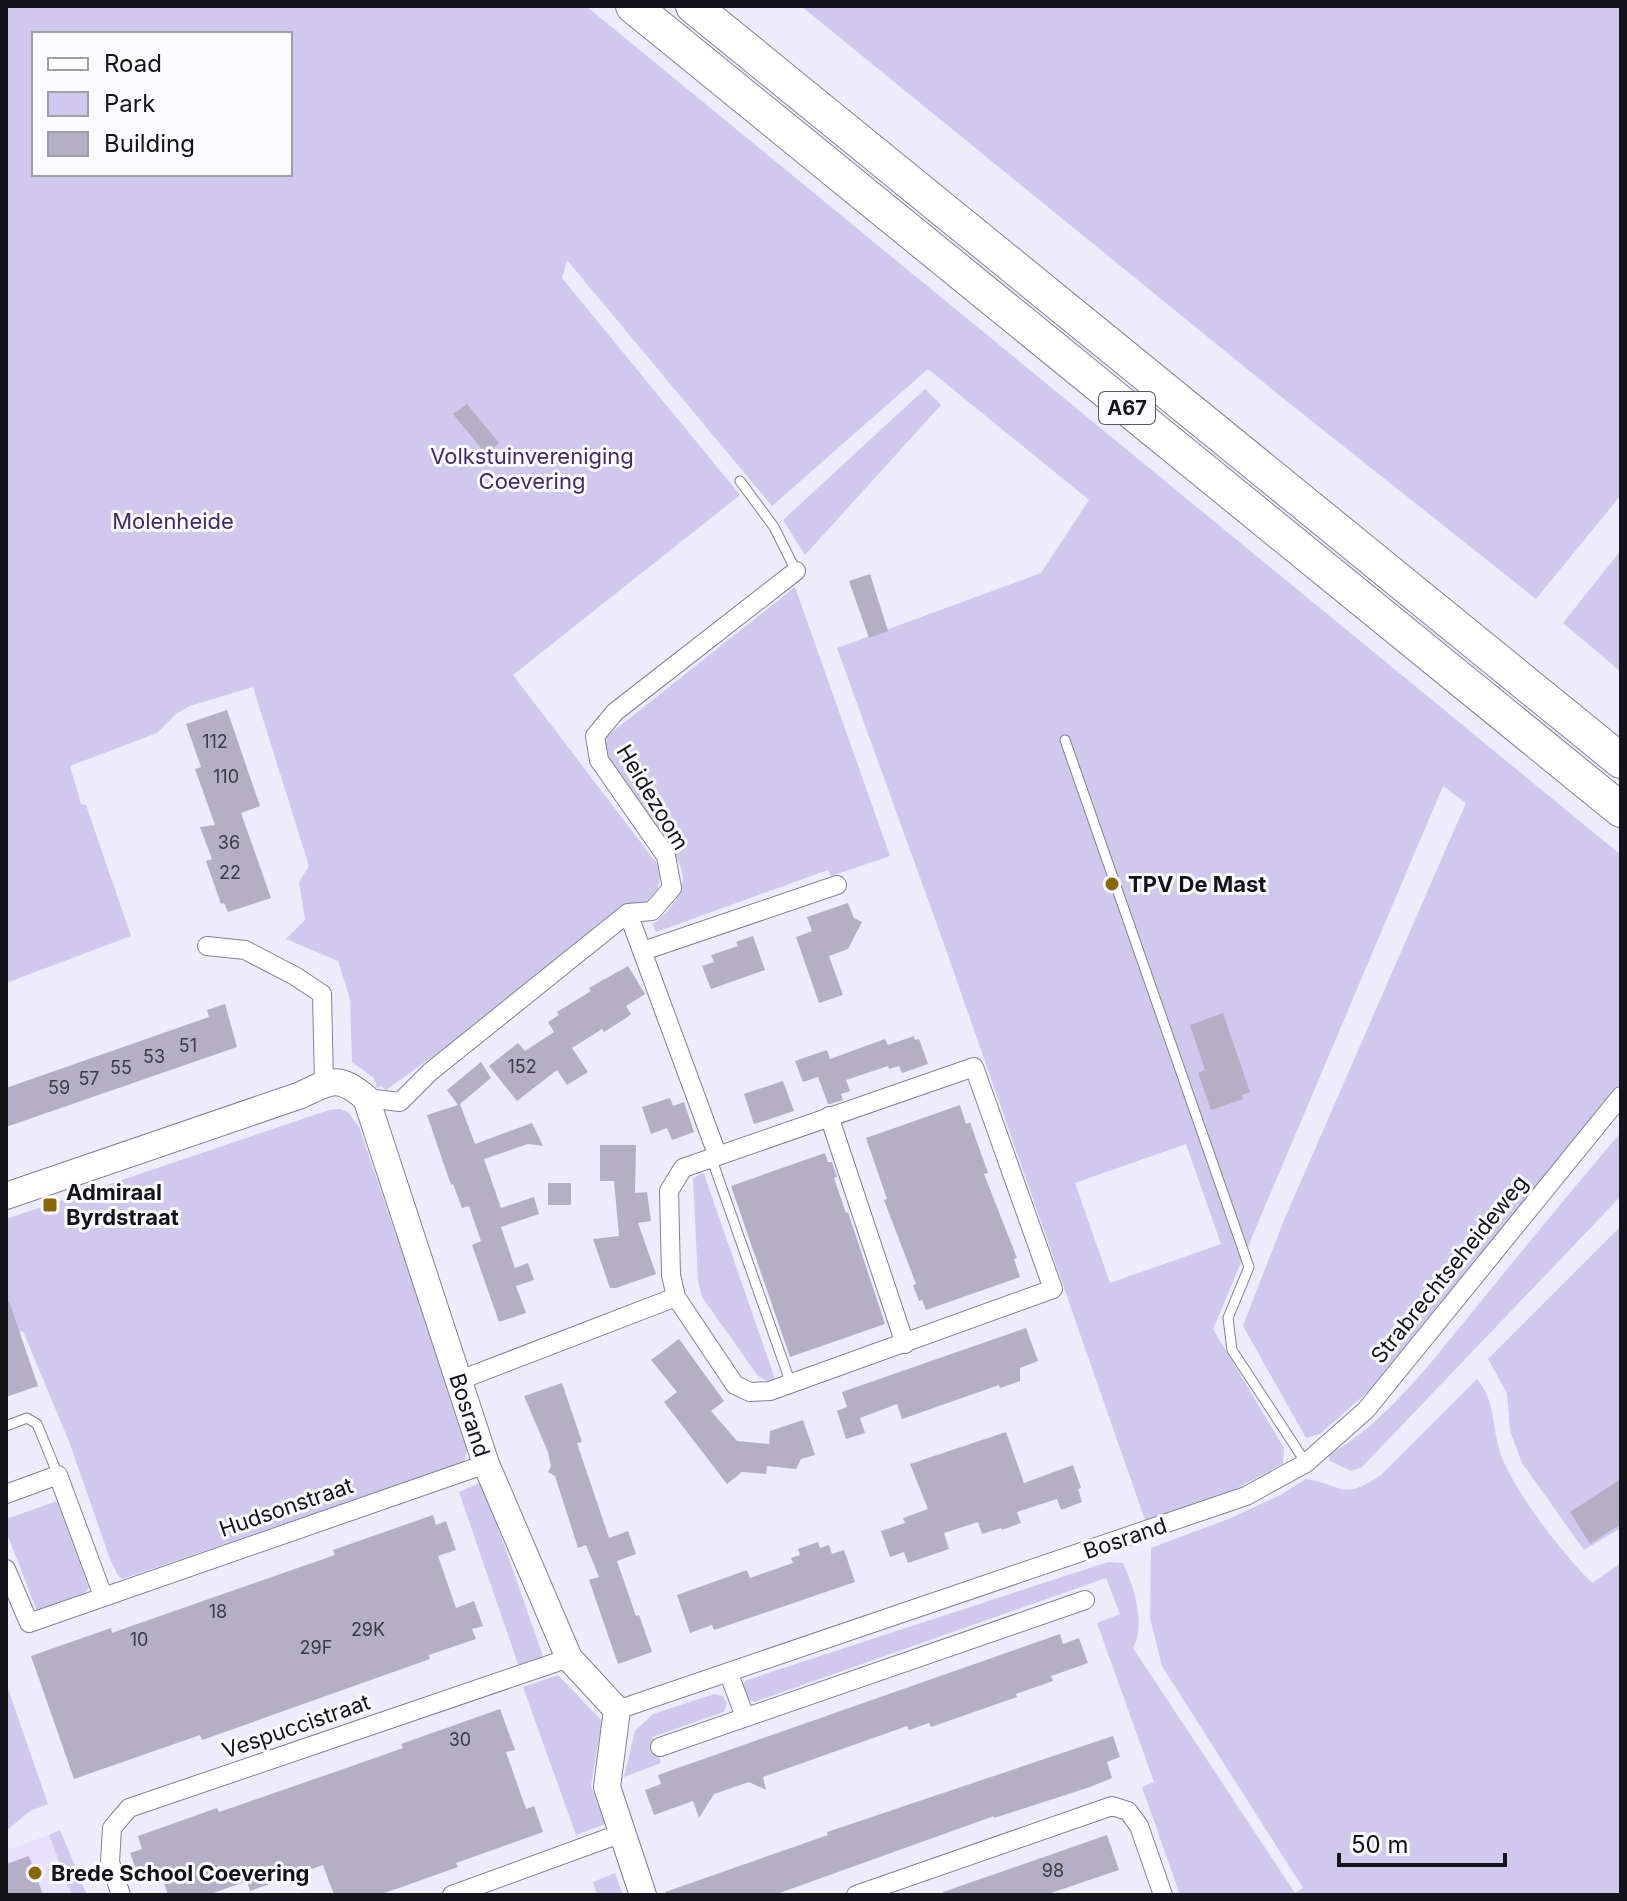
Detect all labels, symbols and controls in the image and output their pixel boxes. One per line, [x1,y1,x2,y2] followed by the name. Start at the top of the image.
[32,32,292,176] legend
[104,49,162,78] text: Road
[104,89,155,118] text: Park
[104,129,195,158] text: Building
[1099,392,1155,424] road number: A67
[430,443,634,494] park label: Volkstuinvereniging Coevering
[112,508,234,534] park label: Molenheide
[202,731,228,752] house number: 112
[611,740,695,854] street label: Heidezoom
[213,766,239,787] house number: 110
[218,832,240,853] house number: 36
[219,862,241,883] house number: 22
[1128,871,1266,897] place label: TPV De Mast
[1103,875,1121,893] marker: TPV De Mast
[179,1035,197,1056] house number: 51
[143,1046,165,1067] house number: 53
[507,1056,537,1077] house number: 152
[110,1057,132,1078] house number: 55
[78,1068,100,1089] house number: 57
[48,1077,70,1098] house number: 59
[1365,1170,1533,1368] street label: Strabrechtseheideweg
[66,1179,179,1230] place label: Admiraal Byrdstraat
[41,1196,59,1214] marker: Admiraal Byrdstraat
[444,1370,496,1460] street label: Bosrand
[216,1472,356,1542] street label: Hudsonstraat
[1080,1512,1170,1564] street label: Bosrand
[209,1601,227,1622] house number: 18
[351,1619,385,1640] house number: 29K
[130,1629,148,1650] house number: 10
[300,1637,332,1658] house number: 29F
[219,1689,373,1763] street label: Vespuccistraat
[449,1729,471,1750] house number: 30
[1339,1817,1505,1867] scale bar
[1351,1830,1409,1859] text: 50 m
[51,1860,310,1886] place label: Brede School Coevering
[1042,1860,1064,1881] house number: 98
[26,1864,44,1882] marker: Brede School Coevering

